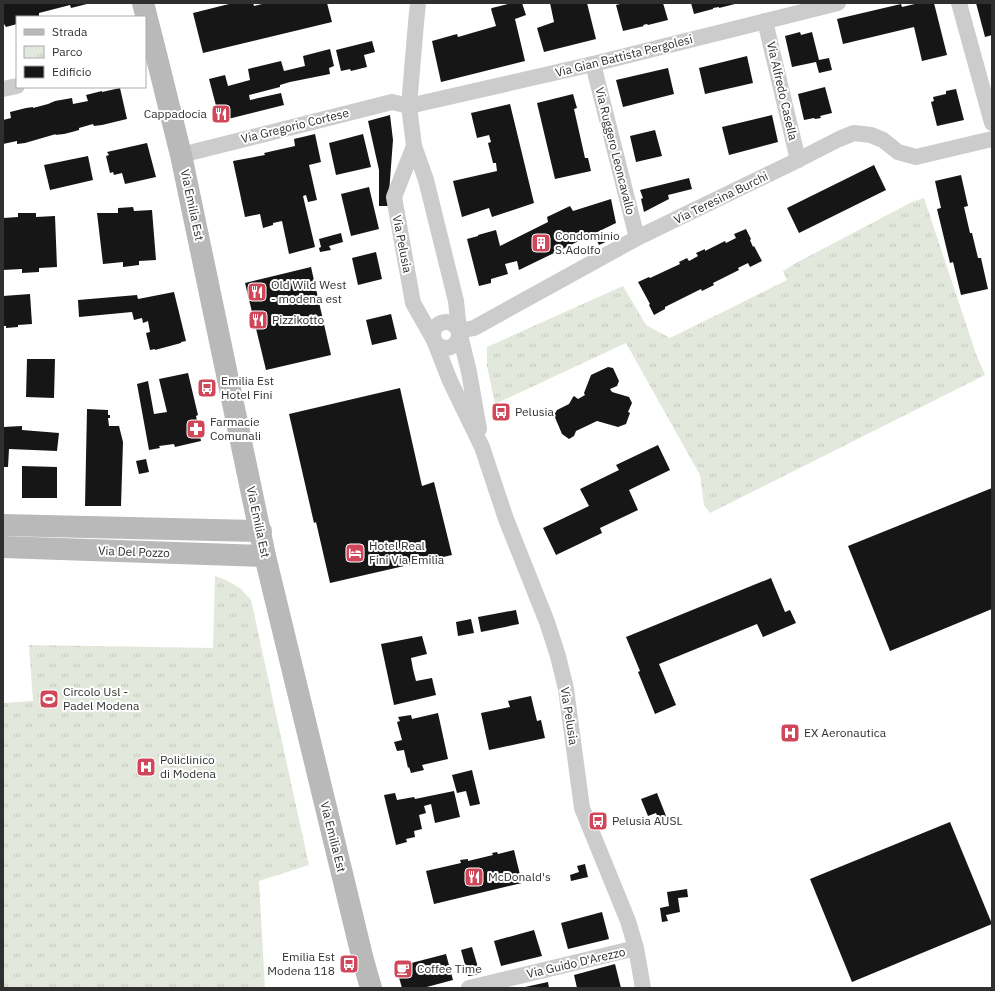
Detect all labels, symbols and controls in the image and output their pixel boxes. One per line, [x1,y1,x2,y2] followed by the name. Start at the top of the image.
[16,16,146,88] legend
[52,24,88,39] text: Strada
[554,31,694,80] street label: Via Gian Battista Pergolesi
[764,40,801,142] street label: Via Alfredo Casella
[52,44,83,59] text: Parco
[52,64,92,79] text: Edificio
[592,86,639,216] street label: Via Ruggero Leoncavallo
[210,103,232,125] restaurant icon: Cappadocia
[239,105,351,146] street label: Via Gregorio Cortese
[144,106,208,121] place label: Cappadocia
[178,168,207,242] street label: Via Emilia Est
[671,168,770,227] street label: Via Teresina Burchi
[390,214,416,275] street label: Via Pelusia
[555,228,620,257] place label: Condominio S.Adolfo
[530,232,552,254] building icon: Condominio S.Adolfo
[271,277,346,306] place label: Old Wild West - modena est
[246,281,268,303] restaurant icon: Old Wild West - modena est
[247,309,269,331] restaurant icon: Pizzikotto
[272,312,325,327] place label: Pizzikotto
[221,373,274,402] place label: Emilia Est Hotel Fini
[196,377,218,399] bus stop icon: Emilia Est Hotel Fini
[490,401,512,423] bus stop icon: Pelusia
[515,404,555,419] place label: Pelusia
[210,414,261,443] place label: Farmacie Comunali
[185,418,207,440] pharmacy icon: Farmacie Comunali
[244,485,273,559] street label: Via Emilia Est
[369,538,445,567] place label: Hotel Real Fini Via Emilia
[344,542,366,564] hotel icon: Hotel Real Fini Via Emilia
[98,543,170,560] street label: Via Del Pozzo
[63,684,140,713] place label: Circolo Usl - Padel Modena
[558,686,582,747] street label: Via Pelusia
[38,688,60,710] sports icon: Circolo Usl - Padel Modena
[779,722,801,744] hospital icon: EX Aeronautica
[804,725,887,740] place label: EX Aeronautica
[160,752,217,781] place label: Policlinico di Modena
[135,756,157,778] hospital icon: Policlinico di Modena
[317,800,350,874] street label: Via Emilia Est
[587,810,609,832] bus stop icon: Pelusia AUSL
[612,813,682,828] place label: Pelusia AUSL
[463,866,485,888] restaurant icon: McDonald's
[488,869,551,884] place label: McDonald's
[525,944,627,981] street label: Via Guido D'Arezzo
[267,949,335,978] place label: Emilia Est Modena 118
[338,953,360,975] bus stop icon: Emilia Est Modena 118
[392,958,414,980] cafe icon: Coffee Time
[417,961,482,976] place label: Coffee Time

